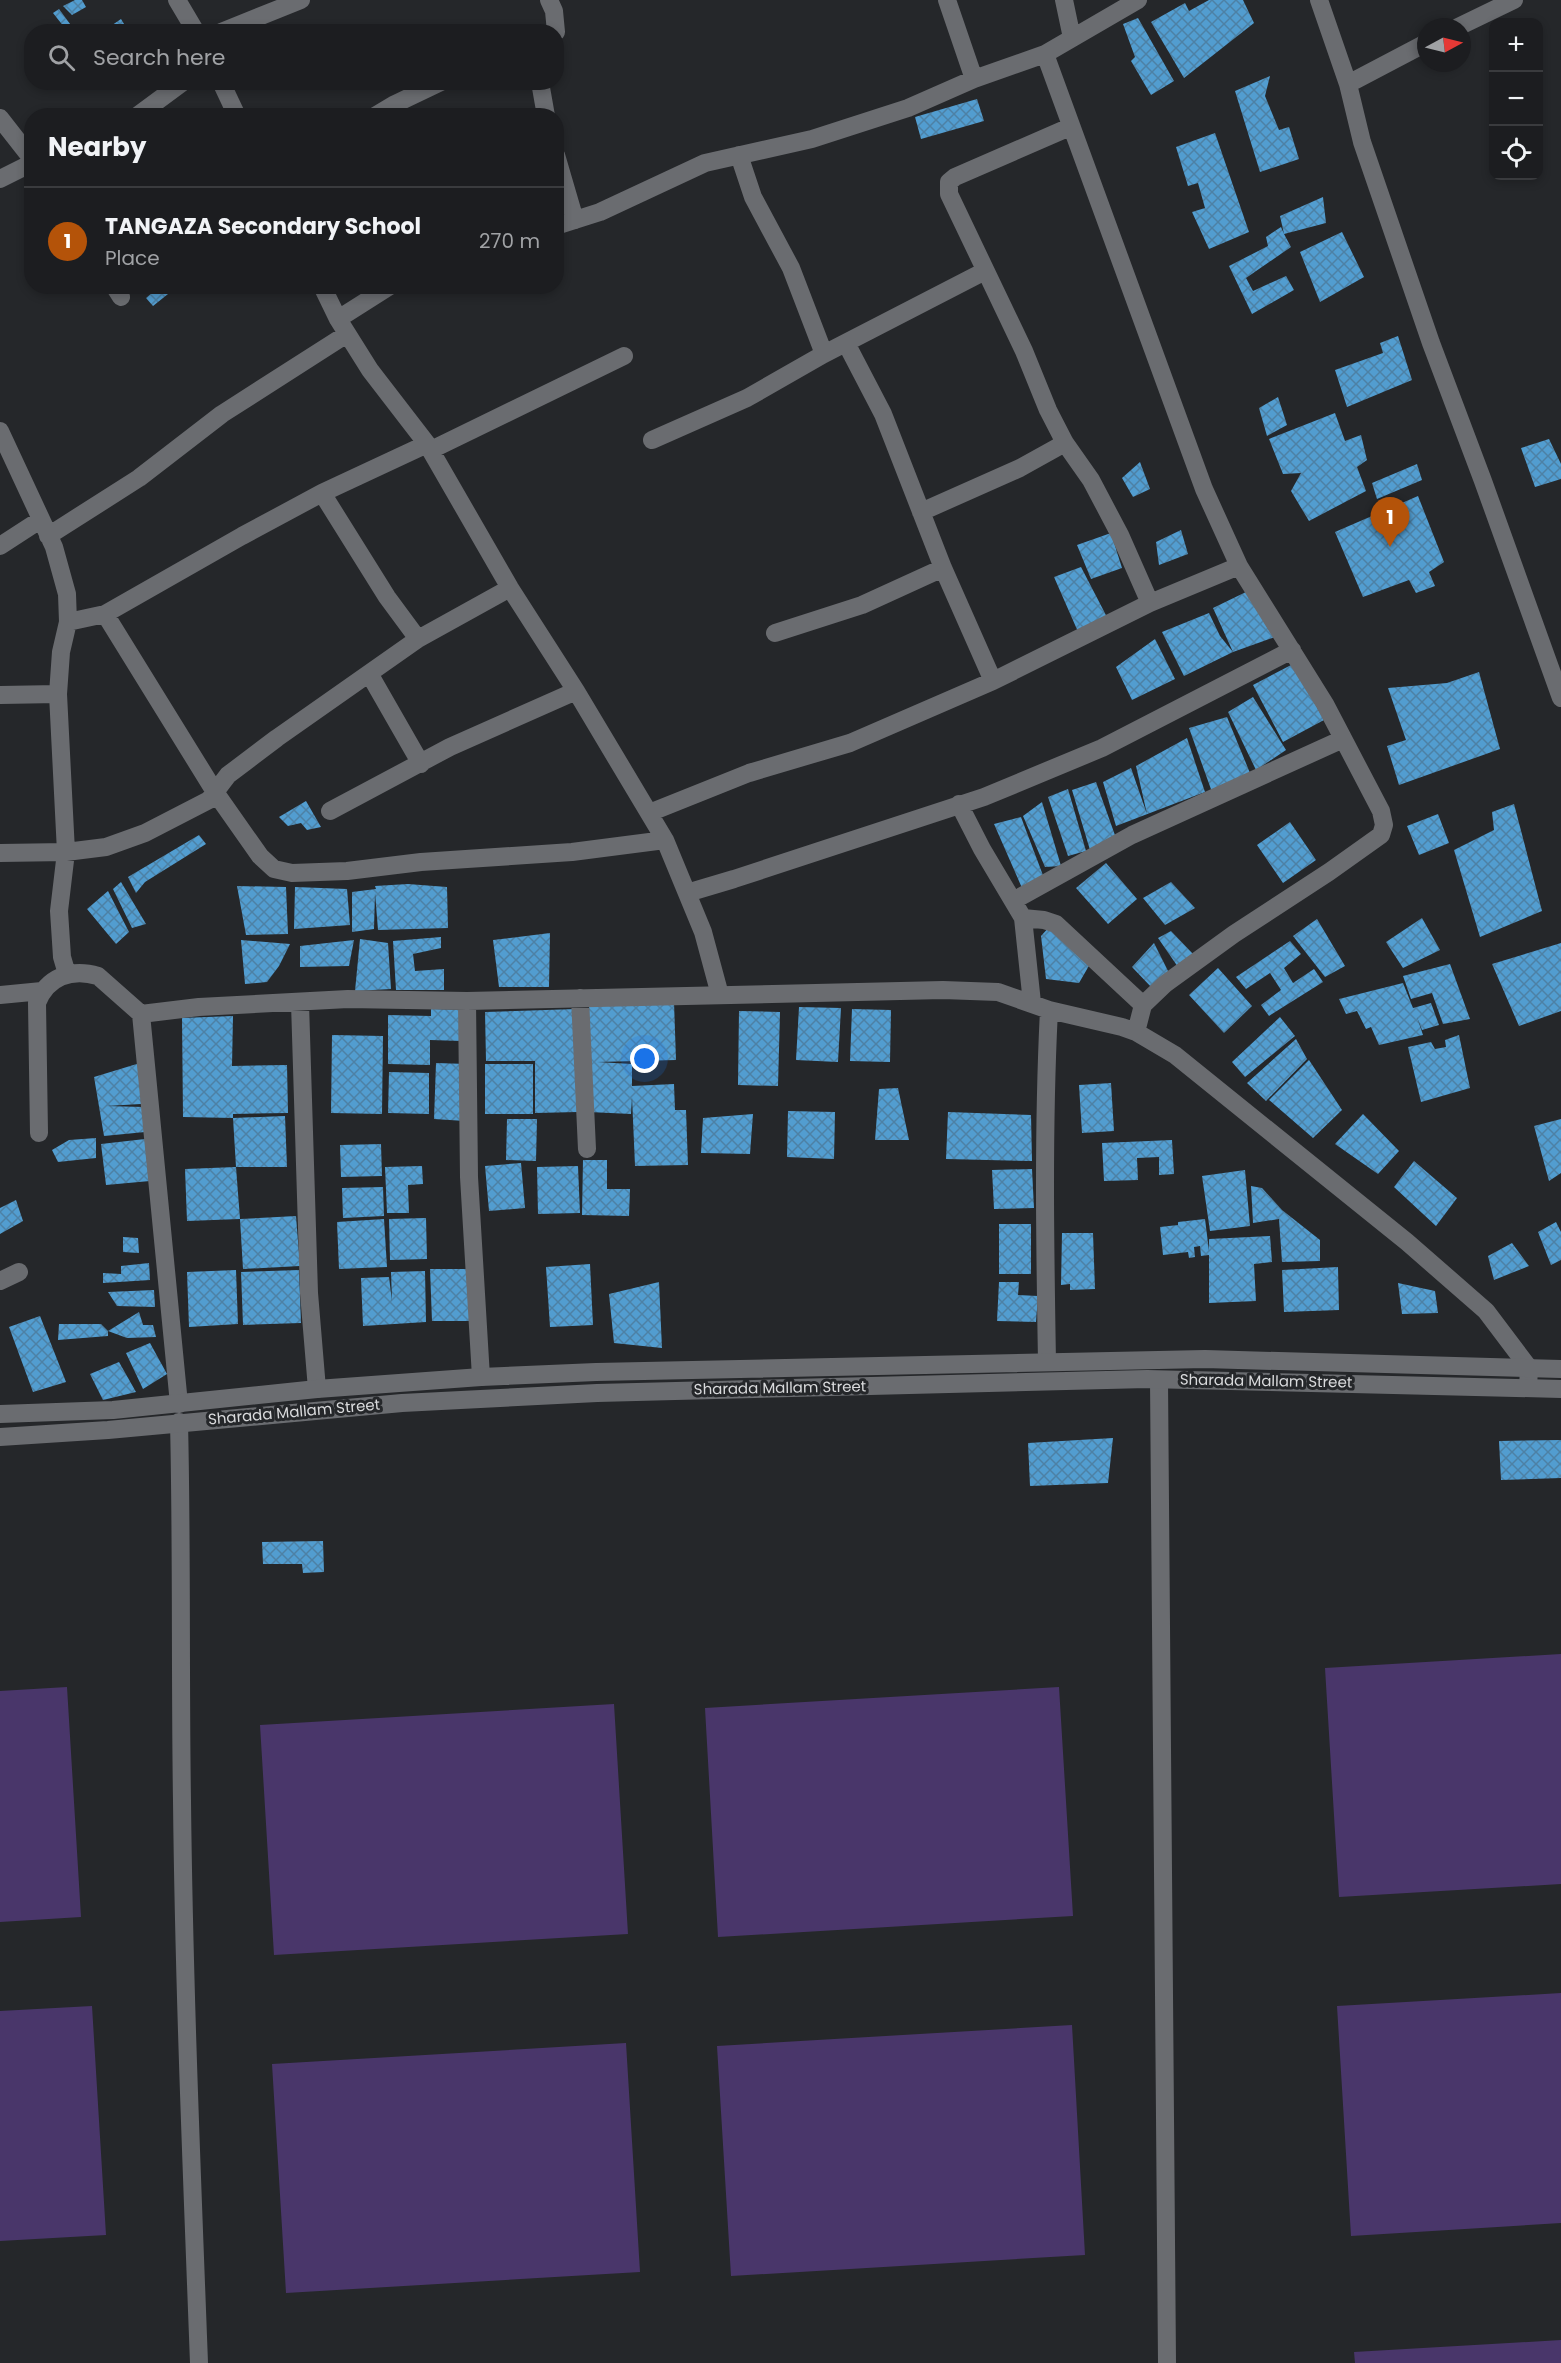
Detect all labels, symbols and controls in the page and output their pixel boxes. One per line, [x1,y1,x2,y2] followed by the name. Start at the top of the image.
[1417,18,1471,72] north arrow
[1489,18,1543,180] map controls
[1489,18,1543,72] button: +
[24,24,564,90] search box
[45,41,78,74] icon: search
[93,42,226,73] text: Search here
[1489,72,1543,126] button: −
[1489,126,1543,180] button: locate
[48,129,146,165] text: Nearby
[105,211,421,242] text: TANGAZA Secondary School
[64,227,71,255] text: 1
[479,227,540,255] text: 270 m
[105,244,160,272] text: Place
[1370,498,1410,547] pin: 1
[630,1044,659,1073] your location
[1180,1368,1352,1393] street label: Sharada Mallam Street
[694,1375,866,1400] street label: Sharada Mallam Street
[207,1394,381,1429] street label: Sharada Mallam Street

